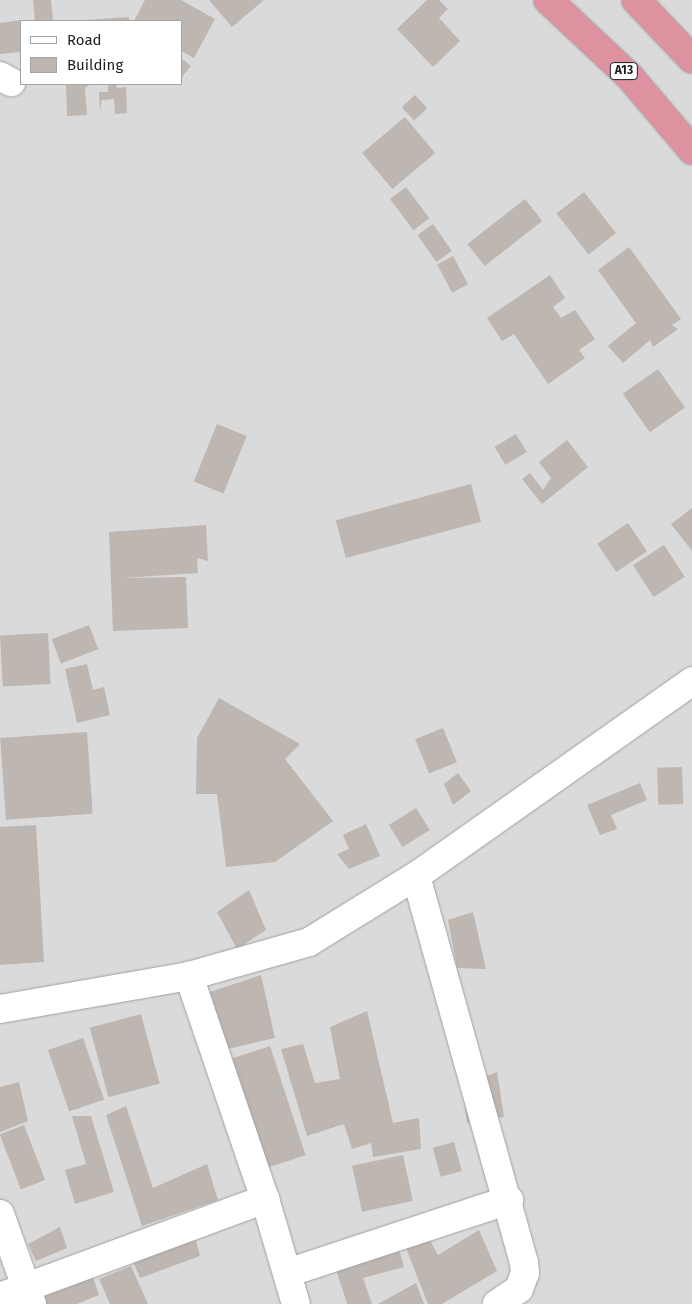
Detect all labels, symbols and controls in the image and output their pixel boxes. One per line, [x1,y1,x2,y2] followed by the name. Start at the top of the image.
[20,20,182,85] legend
[67,31,102,49] text: Road
[67,56,123,74] text: Building
[609,61,639,80] road number: A13

